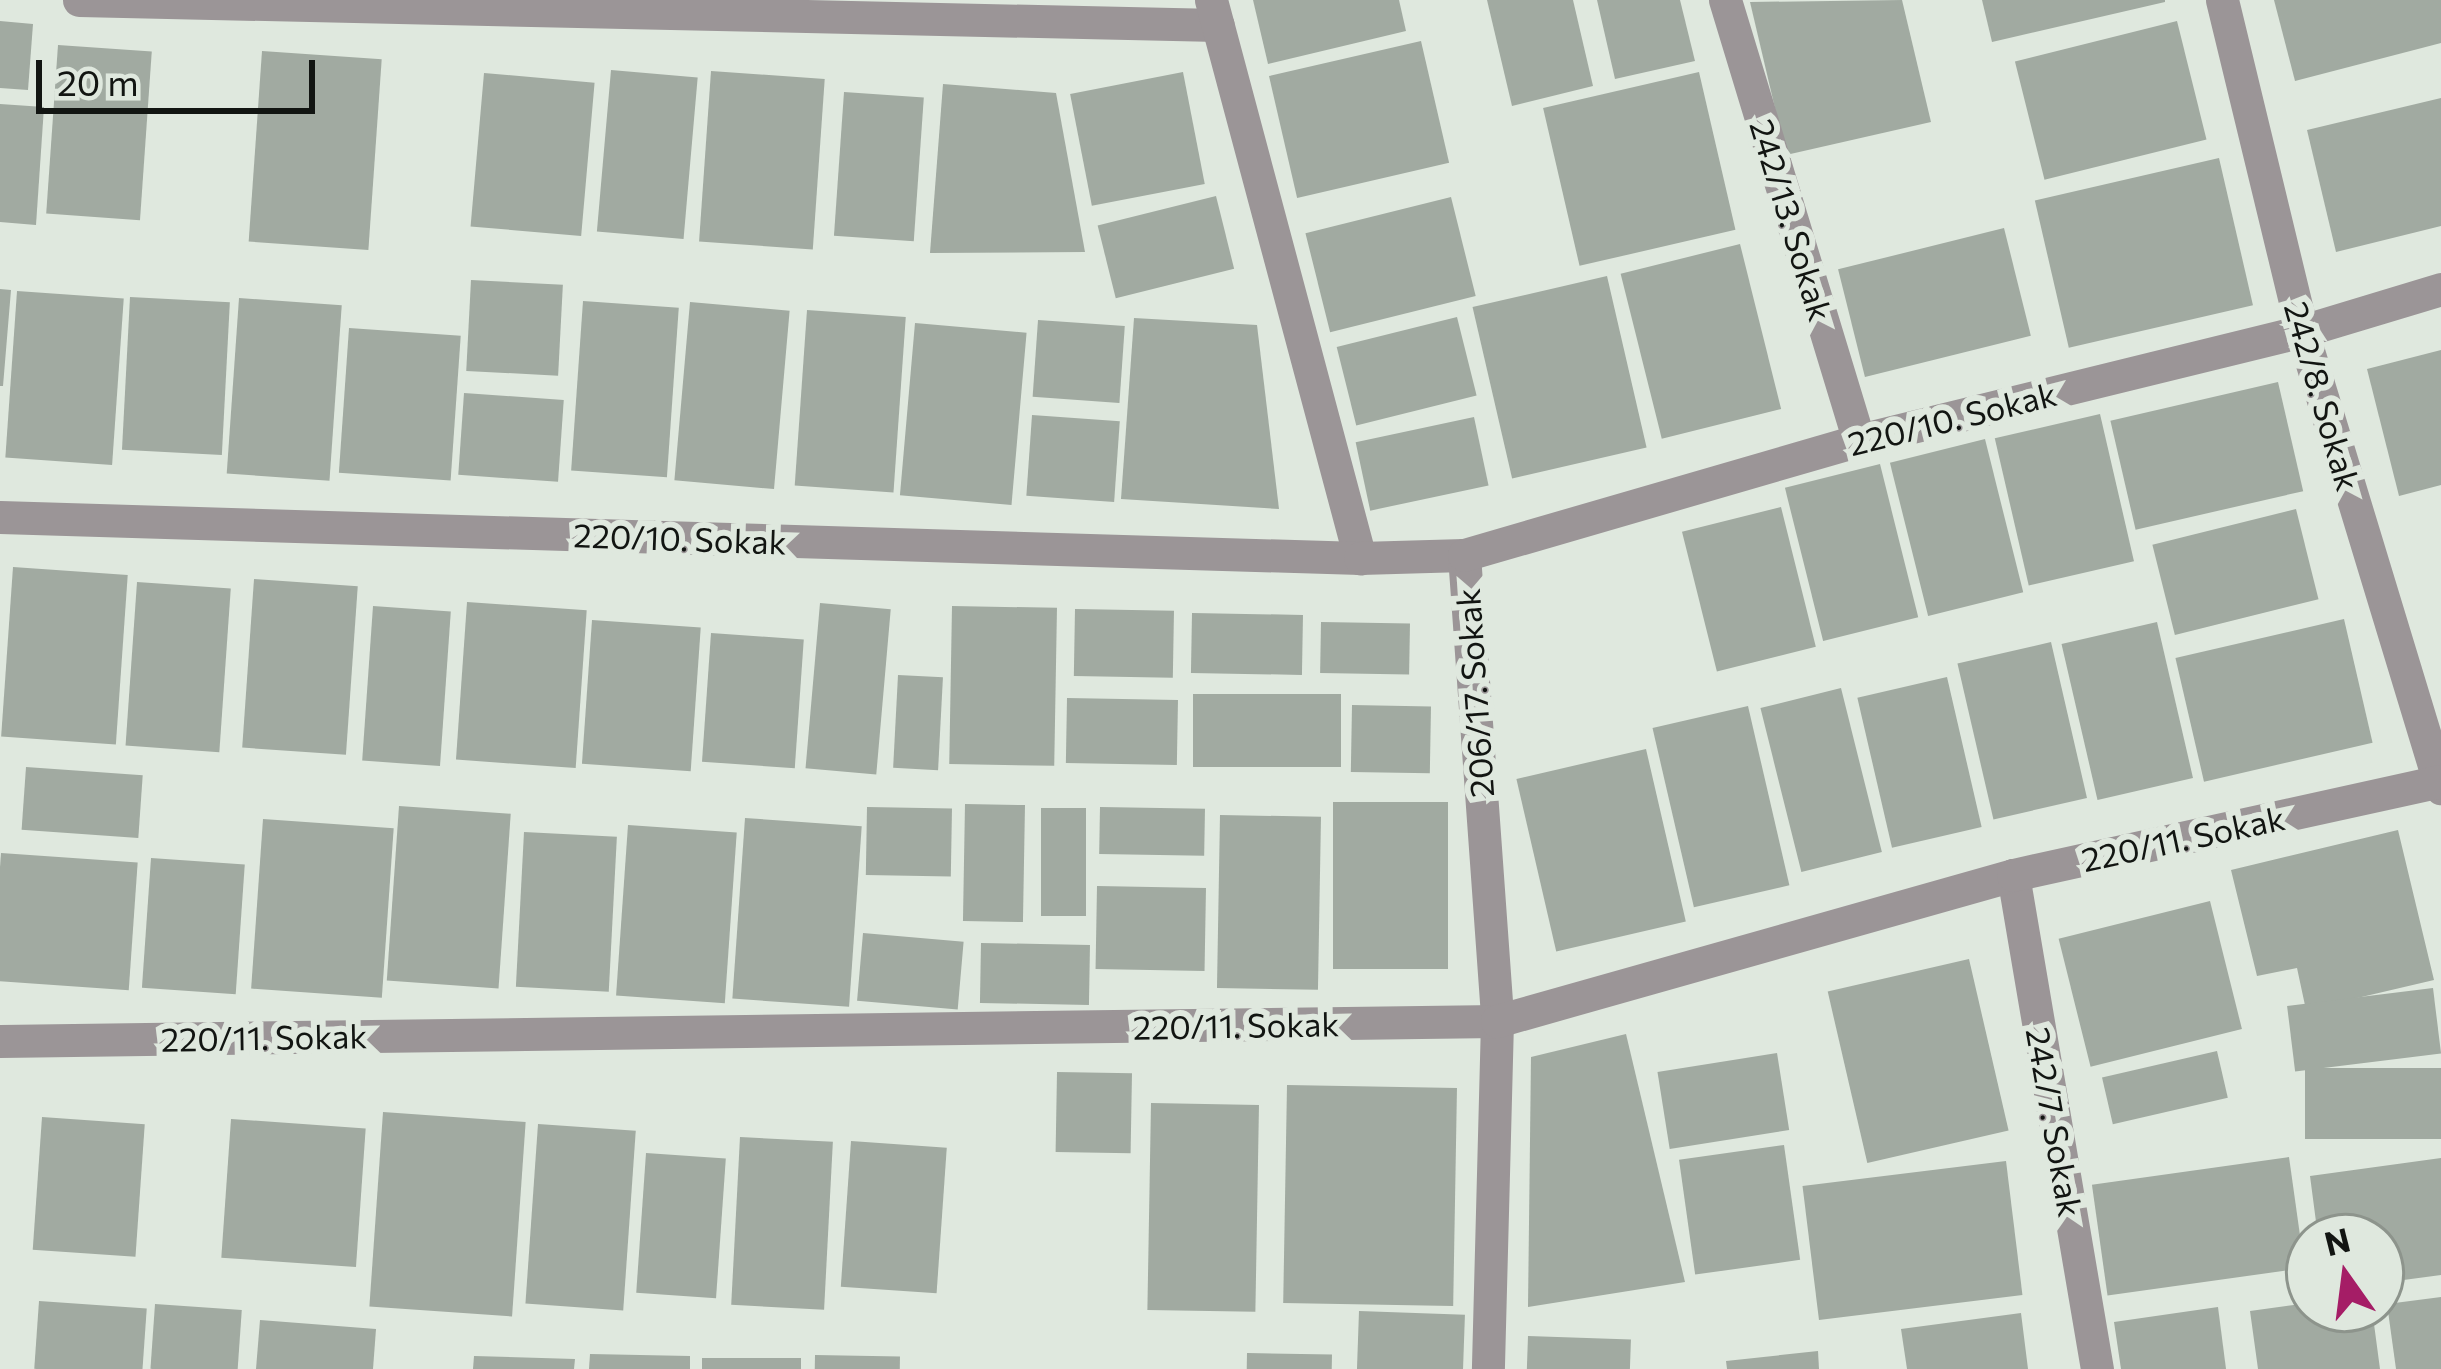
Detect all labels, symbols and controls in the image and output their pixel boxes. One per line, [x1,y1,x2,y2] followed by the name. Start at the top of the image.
[42,36,321,110] scale bar
[57,59,139,103] text: 20 m
[1743,114,1841,326] street label: 242/13. Sokak
[2277,297,2369,495] street label: 242/8. Sokak
[1844,373,2060,463] street label: 220/10. Sokak
[573,514,787,562] street label: 220/10. Sokak
[1447,587,1501,799] street label: 206/17. Sokak
[2078,797,2288,879] street label: 220/11. Sokak
[1132,1003,1340,1047] street label: 220/11. Sokak
[160,1015,368,1059] street label: 220/11. Sokak
[2019,1024,2091,1220] street label: 242/7. Sokak
[2285,1213,2405,1333] north arrow
[2320,1218,2354,1263] text: N

